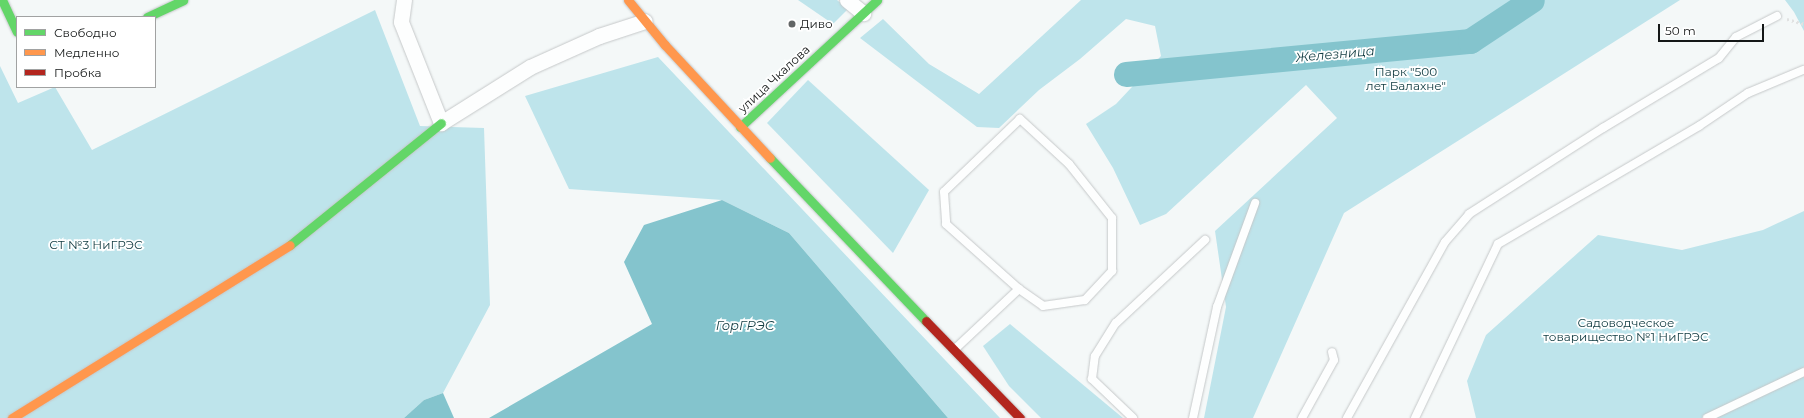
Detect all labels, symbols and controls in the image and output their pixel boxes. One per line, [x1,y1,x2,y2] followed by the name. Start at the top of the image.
[16,16,156,88] legend
[1660,16,1766,42] scale bar
[800,17,833,31] place label: Диво
[787,19,797,29] marker: Диво
[1665,23,1696,38] text: 50 m
[54,25,117,40] text: Свободно
[735,42,813,116] street label: улица Чкалова
[1295,43,1375,65] water label: Железница
[54,45,119,60] text: Медленно
[54,65,102,80] text: Пробка
[1366,65,1446,93] park label: Парк "500 лет Балахне"
[49,238,143,252] park label: СТ №3 НиГРЭС
[1543,316,1709,344] park label: Садоводческое товарищество №1 НиГРЭС
[716,317,774,333] water label: ГорГРЭС

